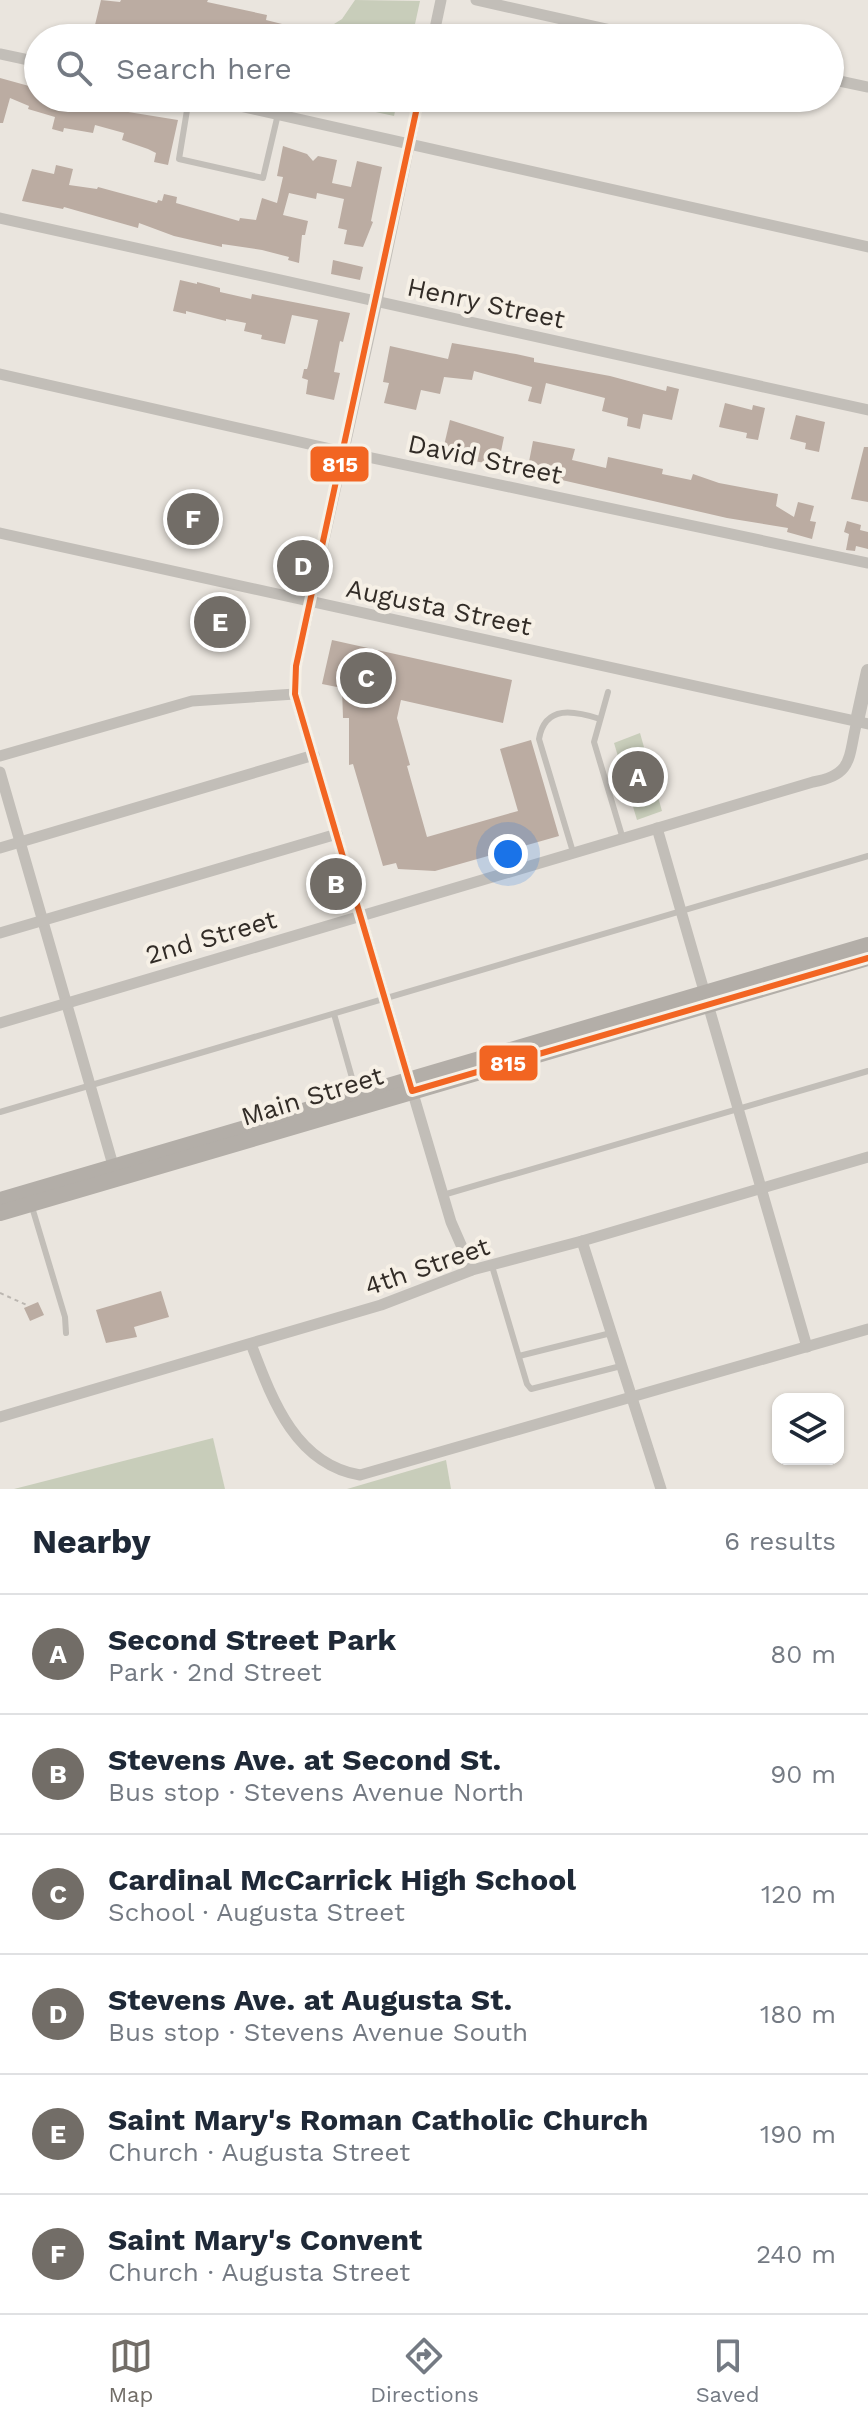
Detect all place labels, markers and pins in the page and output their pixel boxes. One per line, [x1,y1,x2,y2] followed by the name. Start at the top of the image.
[167,489,219,549] pin: F
[277,536,329,596] pin: D
[194,592,246,652] pin: E
[340,648,392,708] pin: C
[612,747,664,807] pin: A
[310,854,362,914] pin: B

